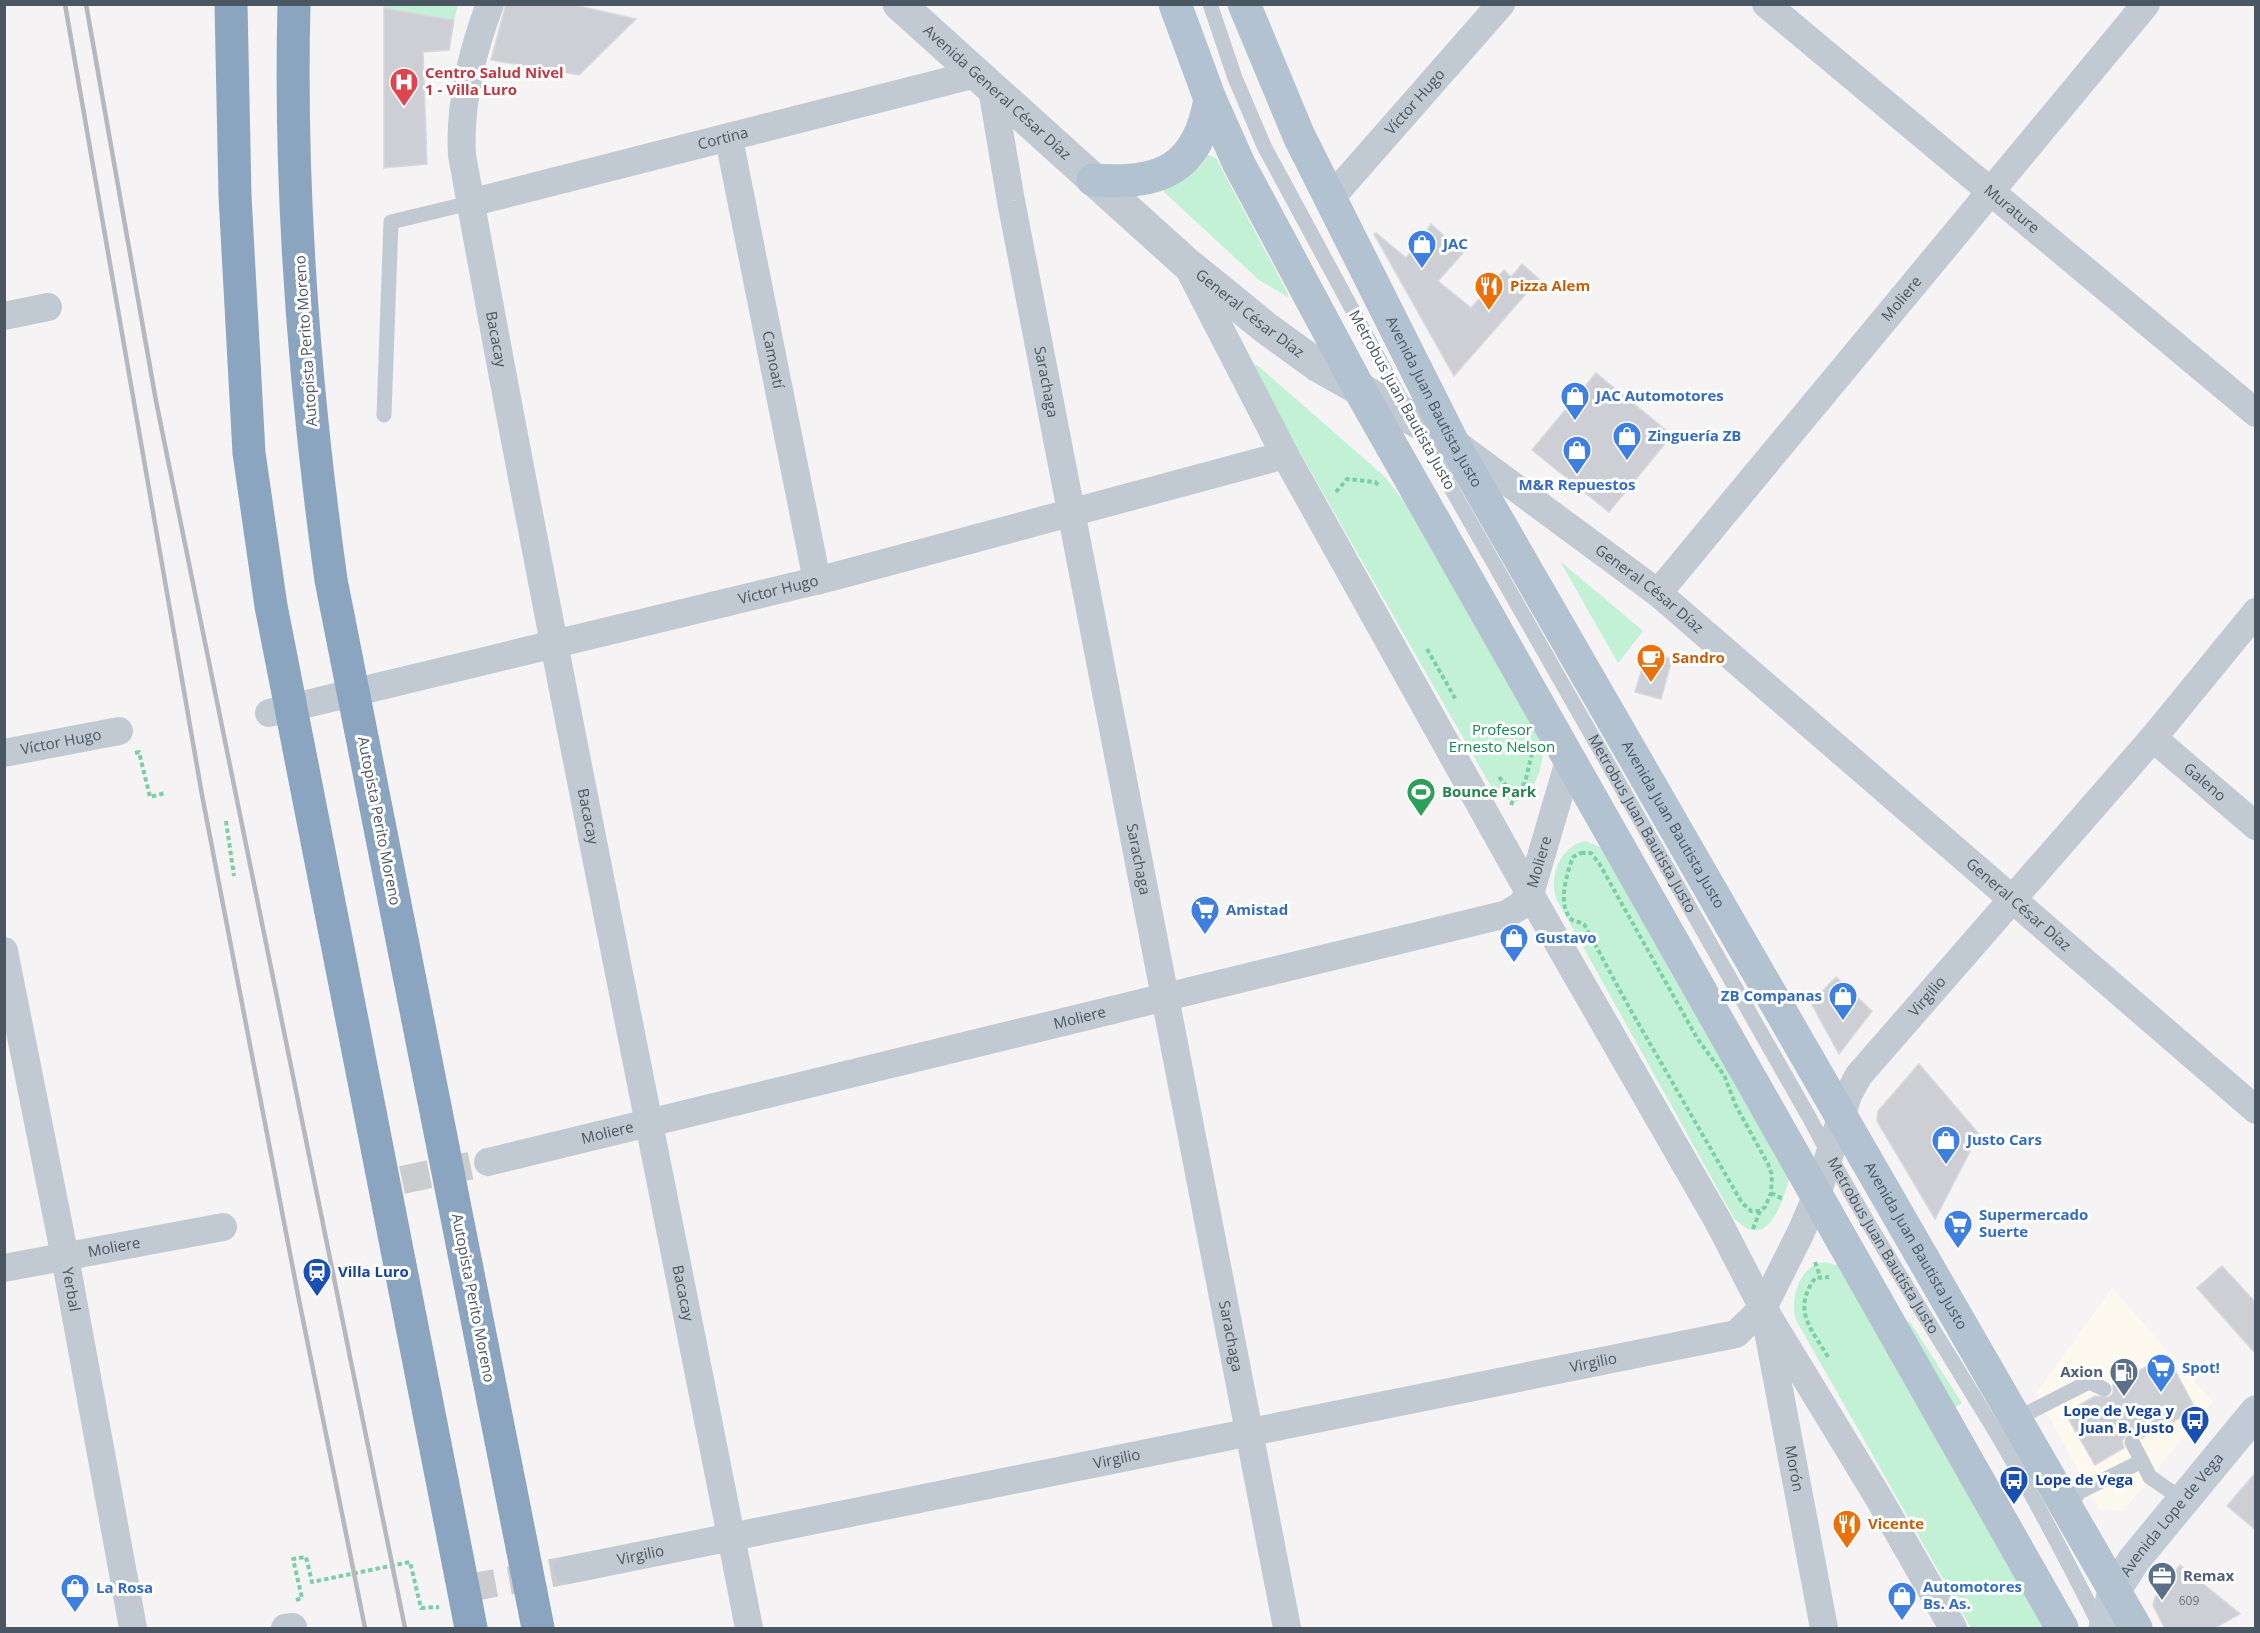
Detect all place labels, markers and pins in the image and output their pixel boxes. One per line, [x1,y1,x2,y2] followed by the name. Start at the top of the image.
[425,62,564,99] place label: Centro Salud Nivel 1 - Villa Luro
[388,66,420,108] hospital icon: Centro Salud Nivel 1 - Villa Luro
[1406,228,1438,270] shop icon: JAC
[1441,233,1468,253] place label: JAC
[1473,270,1505,312] restaurant icon: Pizza Alem
[1510,275,1590,295] place label: Pizza Alem
[1559,380,1591,422] shop icon: JAC Automotores
[1594,385,1724,405] place label: JAC Automotores
[1611,420,1643,462] shop icon: Zinguería ZB
[1648,425,1741,445] place label: Zinguería ZB
[1561,434,1593,476] shop icon: M&R Repuestos
[1519,474,1635,494] place label: M&R Repuestos
[1635,642,1667,684] cafe icon: Sandro
[1672,647,1725,667] place label: Sandro
[1405,776,1437,818] sports icon: Bounce Park
[1442,781,1537,801] place label: Bounce Park
[1189,894,1221,936] supermarket icon: Amistad
[1226,899,1288,919] place label: Amistad
[1498,922,1530,964] shop icon: Gustavo
[1535,927,1597,947] place label: Gustavo
[1827,980,1859,1022] shop icon: ZB Companas
[1721,985,1822,1005] place label: ZB Companas
[1930,1124,1962,1166] shop icon: Justo Cars
[1965,1129,2042,1149] place label: Justo Cars
[1979,1204,2088,1241] place label: Supermercado Suerte
[1942,1208,1974,1250] supermarket icon: Supermercado Suerte
[301,1256,333,1298] station icon: Villa Luro
[338,1261,409,1281] place label: Villa Luro
[2145,1352,2177,1394] supermarket icon: Spot!
[2108,1356,2140,1398] fuel station icon: Axion
[2182,1357,2220,1377] place label: Spot!
[2060,1361,2103,1381] place label: Axion
[2063,1400,2174,1437] place label: Lope de Vega y Juan B. Justo
[2179,1404,2211,1446] bus stop icon: Lope de Vega y Juan B. Justo
[1998,1464,2030,1506] bus stop icon: Lope de Vega
[2035,1469,2133,1489] place label: Lope de Vega
[1831,1508,1863,1550] restaurant icon: Vicente
[1868,1513,1924,1533] place label: Vicente
[2146,1560,2178,1602] office icon: Remax
[2183,1565,2235,1585] place label: Remax
[59,1572,91,1614] shop icon: La Rosa
[1923,1576,2022,1613] place label: Automotores Bs. As.
[96,1577,153,1597] place label: La Rosa
[1886,1580,1918,1622] shop icon: Automotores Bs. As.

